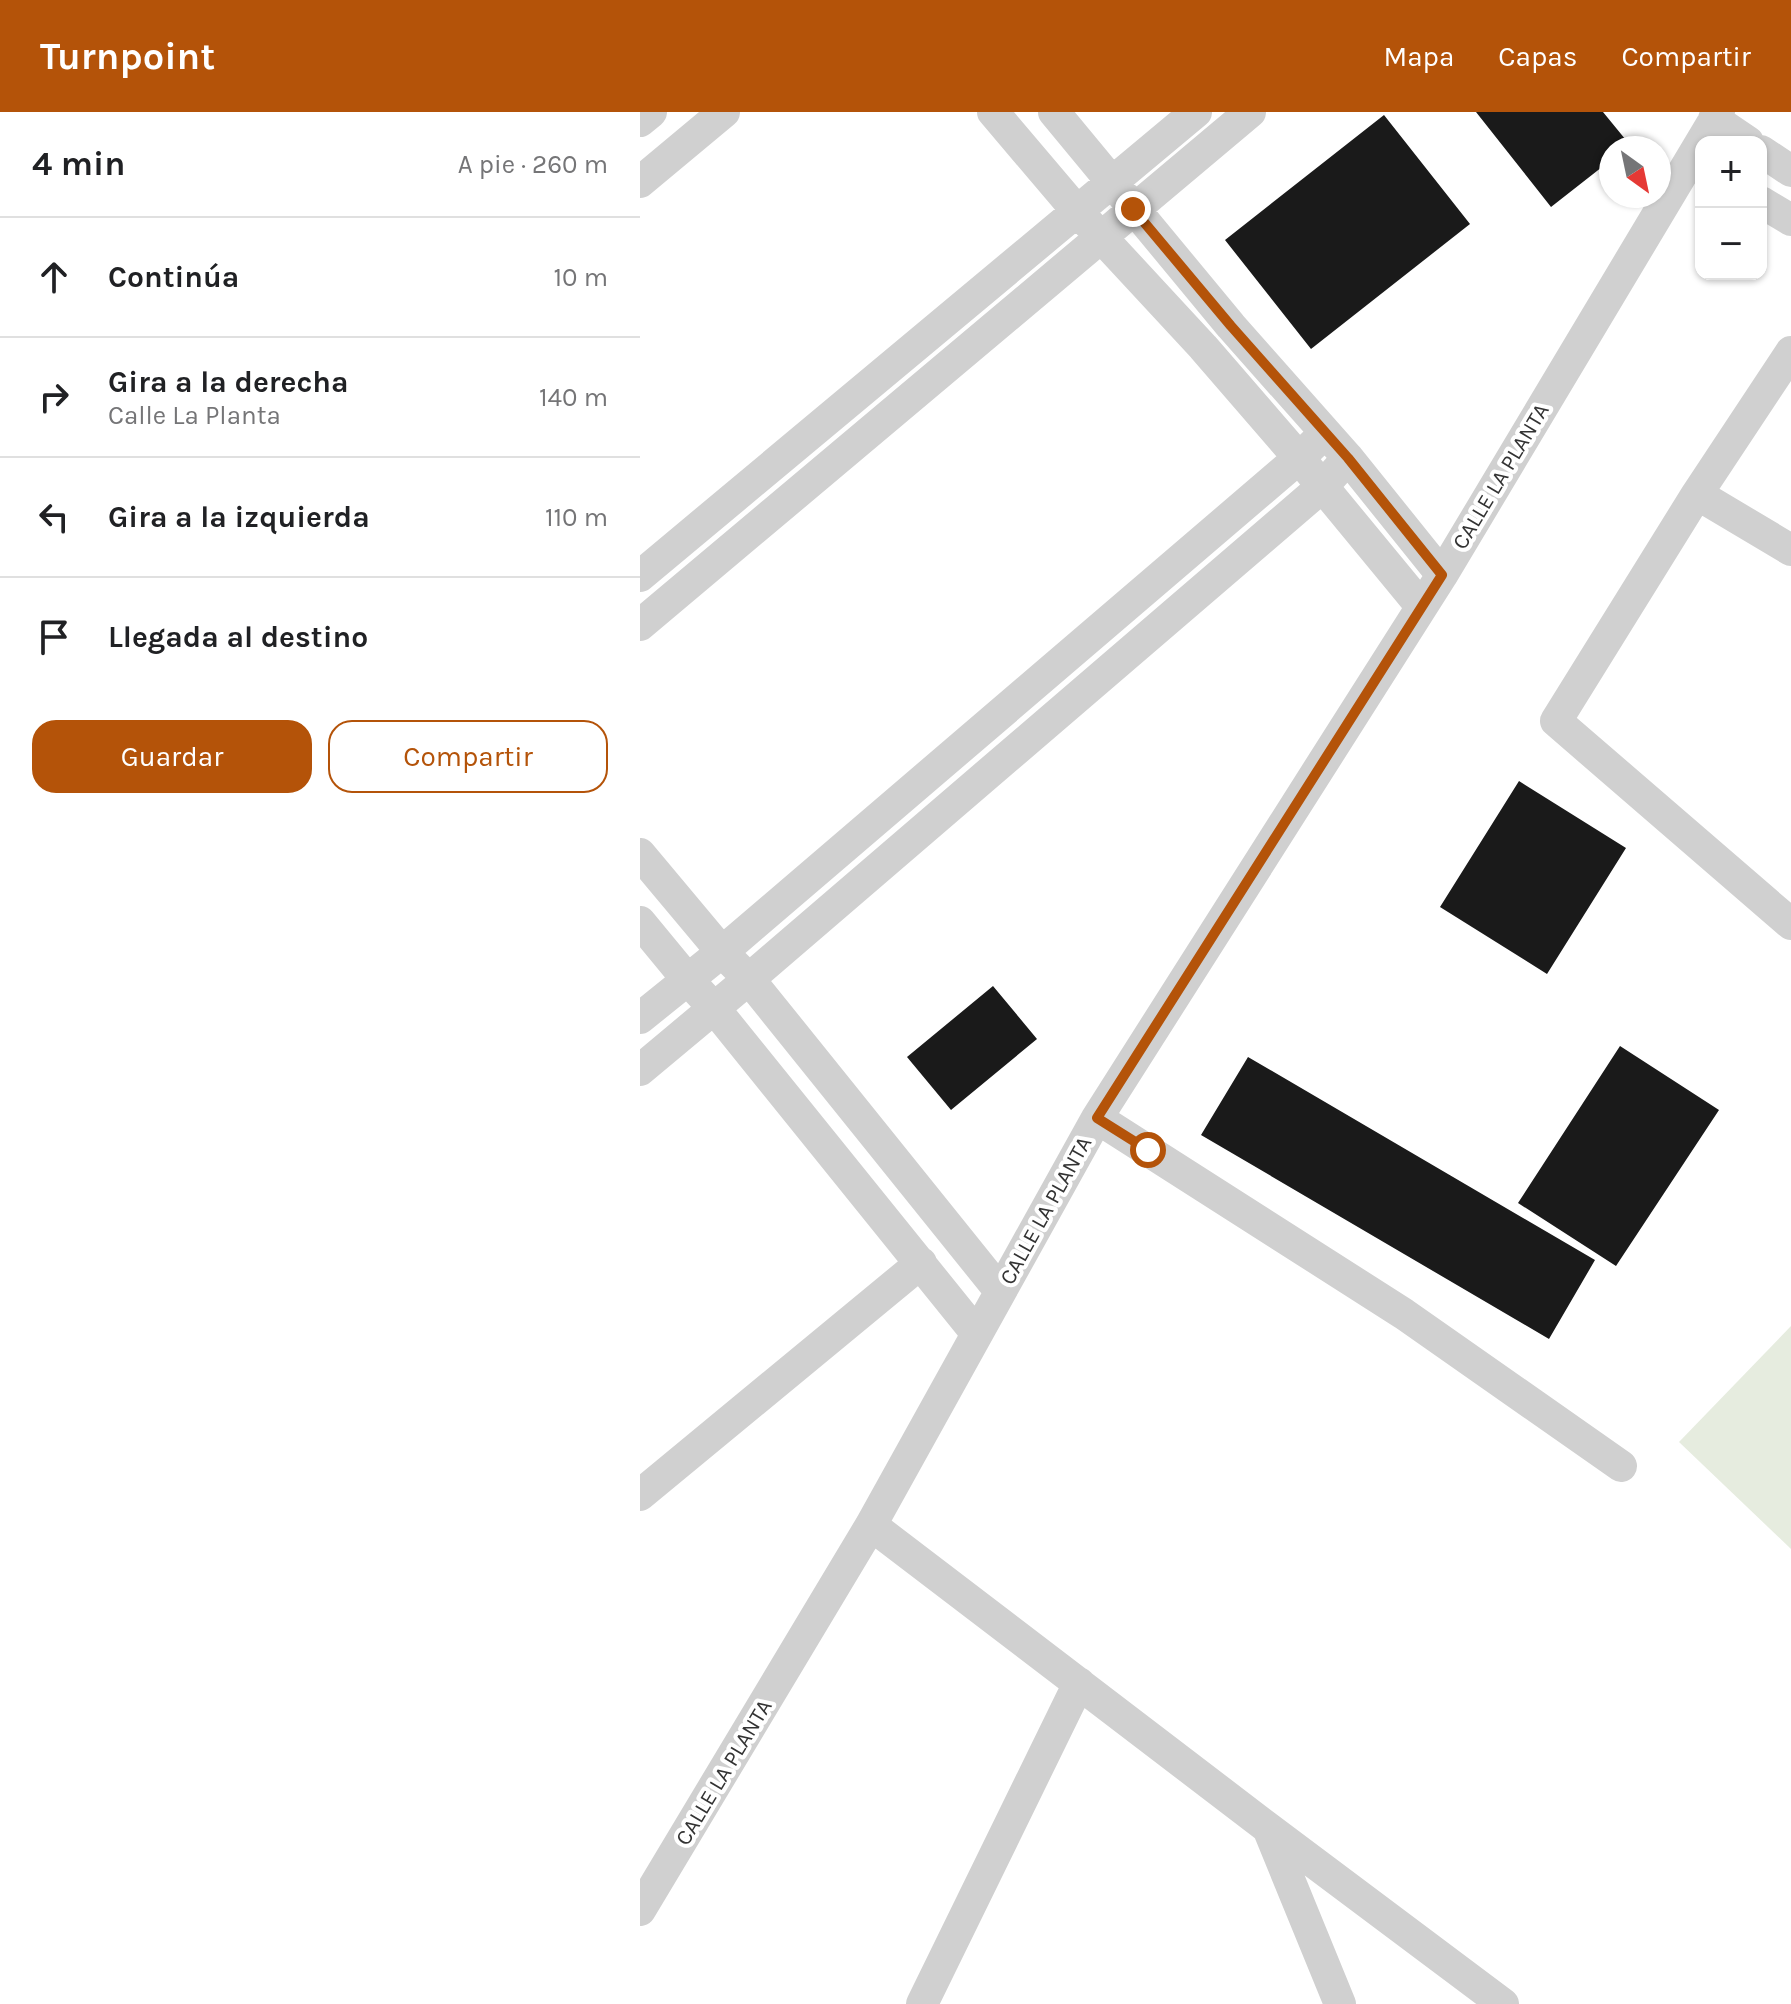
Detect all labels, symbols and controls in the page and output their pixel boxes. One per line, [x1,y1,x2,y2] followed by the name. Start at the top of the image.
[40,34,215,79] text: Turnpoint
[1383,40,1454,73] text: Mapa
[1498,40,1577,73] text: Capas
[1621,40,1751,73] text: Compartir
[1599,136,1671,208] north arrow
[1695,136,1767,280] map controls
[1695,136,1767,208] button: +
[32,144,125,184] text: 4 min
[458,149,608,180] text: A pie · 260 m
[1115,191,1151,227] route end
[1695,208,1767,280] button: −
[32,255,76,299] icon: ahead
[108,259,239,295] text: Continúa
[553,262,608,293] text: 10 m
[108,364,349,400] text: Gira a la derecha
[32,375,76,419] icon: right
[539,382,608,413] text: 140 m
[1447,399,1555,554] street label: CALLE LA PLANTA
[108,400,281,431] text: Calle La Planta
[32,495,76,539] icon: left
[108,499,370,535] text: Gira a la izquierda
[545,502,608,533] text: 110 m
[32,615,76,659] icon: arrive
[108,619,368,655] text: Llegada al destino
[32,720,312,793] button: Guardar
[328,720,608,793] button: Compartir
[994,1132,1097,1289] street label: CALLE LA PLANTA
[1130,1132,1166,1168] route start
[670,1695,778,1850] street label: CALLE LA PLANTA

